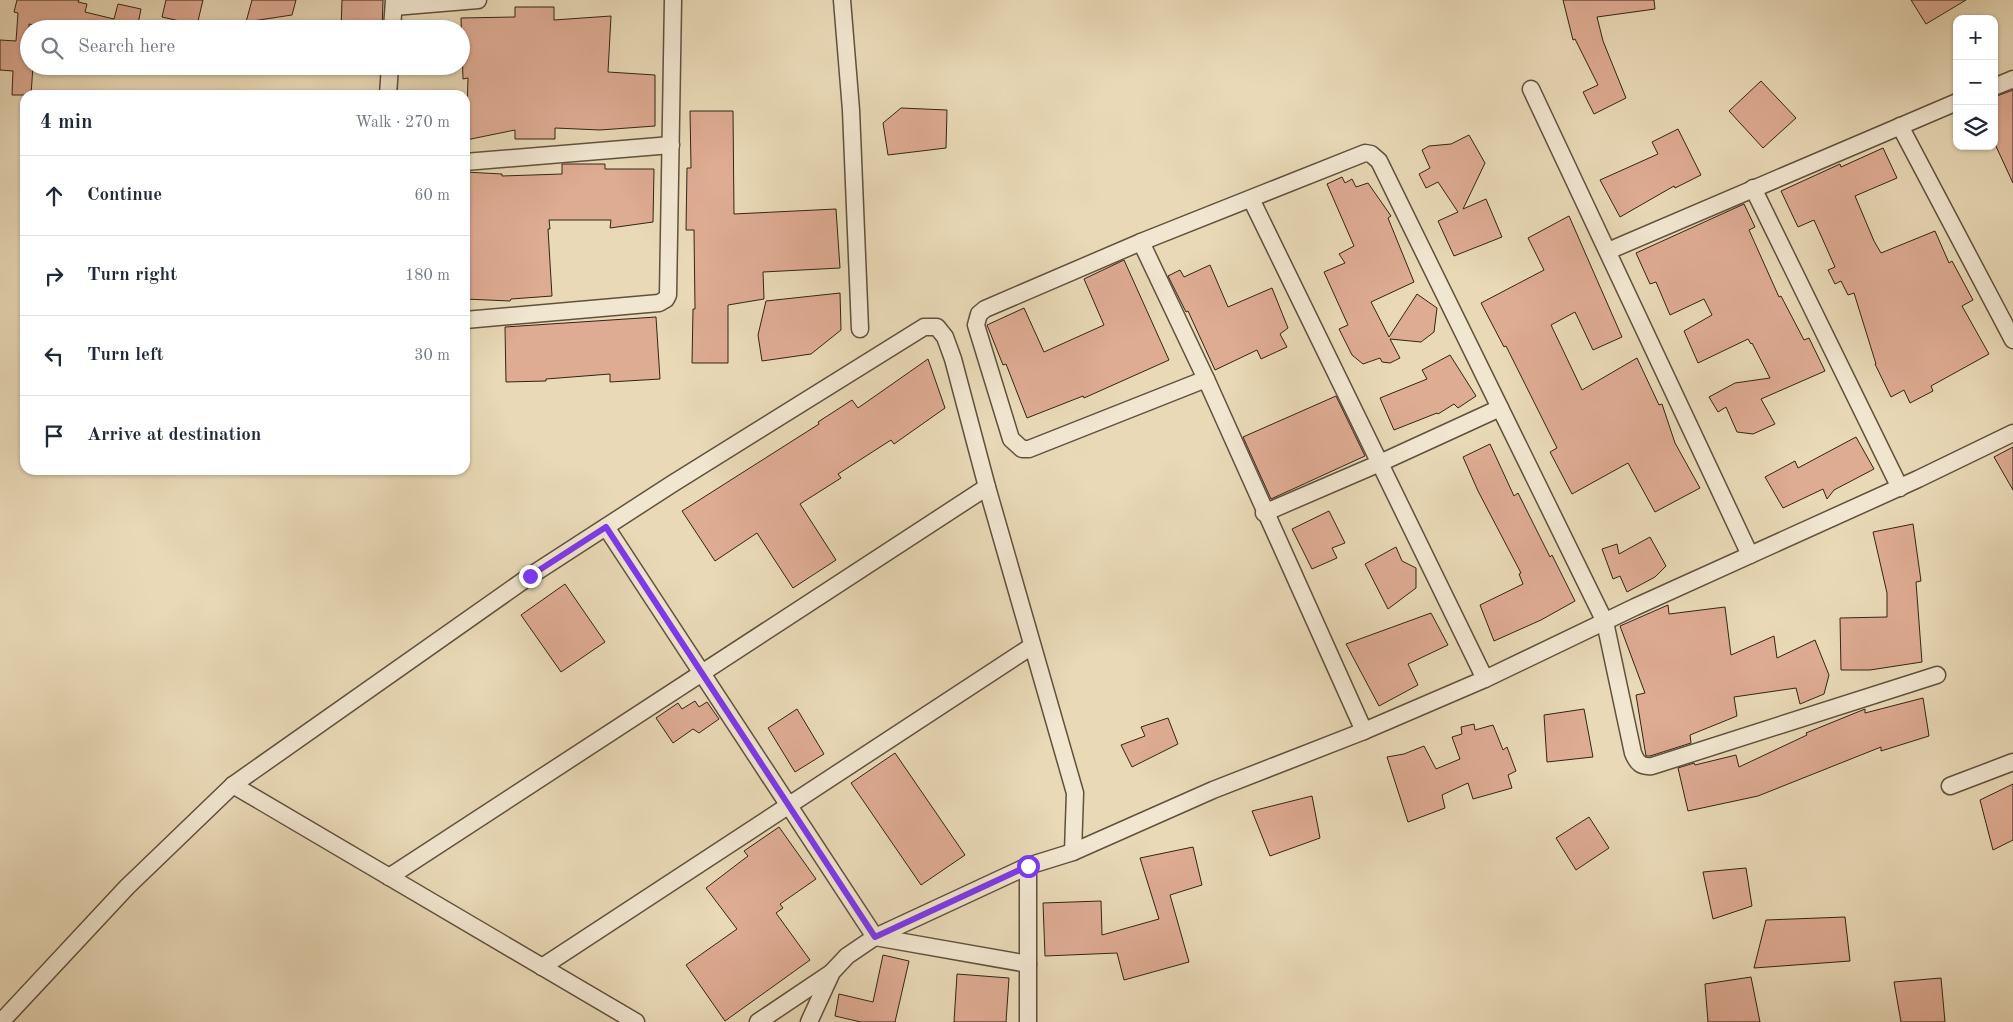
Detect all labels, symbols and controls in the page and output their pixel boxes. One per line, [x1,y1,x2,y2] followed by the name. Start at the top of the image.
[1953,15,1998,150] map controls
[1953,15,1998,60] button: +
[20,20,470,75] search box
[38,34,66,62] icon: search
[78,38,175,57] text: Search here
[1953,60,1998,105] button: −
[1953,105,1998,150] button: layers
[40,112,93,133] text: 4 min
[355,115,450,131] text: Walk · 270 m
[40,182,68,210] icon: ahead
[87,186,162,205] text: Continue
[414,188,450,204] text: 60 m
[40,262,68,290] icon: right
[87,266,177,285] text: Turn right
[405,268,450,284] text: 180 m
[40,342,68,370] icon: left
[87,346,164,365] text: Turn left
[414,348,450,364] text: 30 m
[40,422,68,450] icon: arrive
[87,426,261,445] text: Arrive at destination
[519,565,542,588] route end
[1017,855,1040,878] route start

